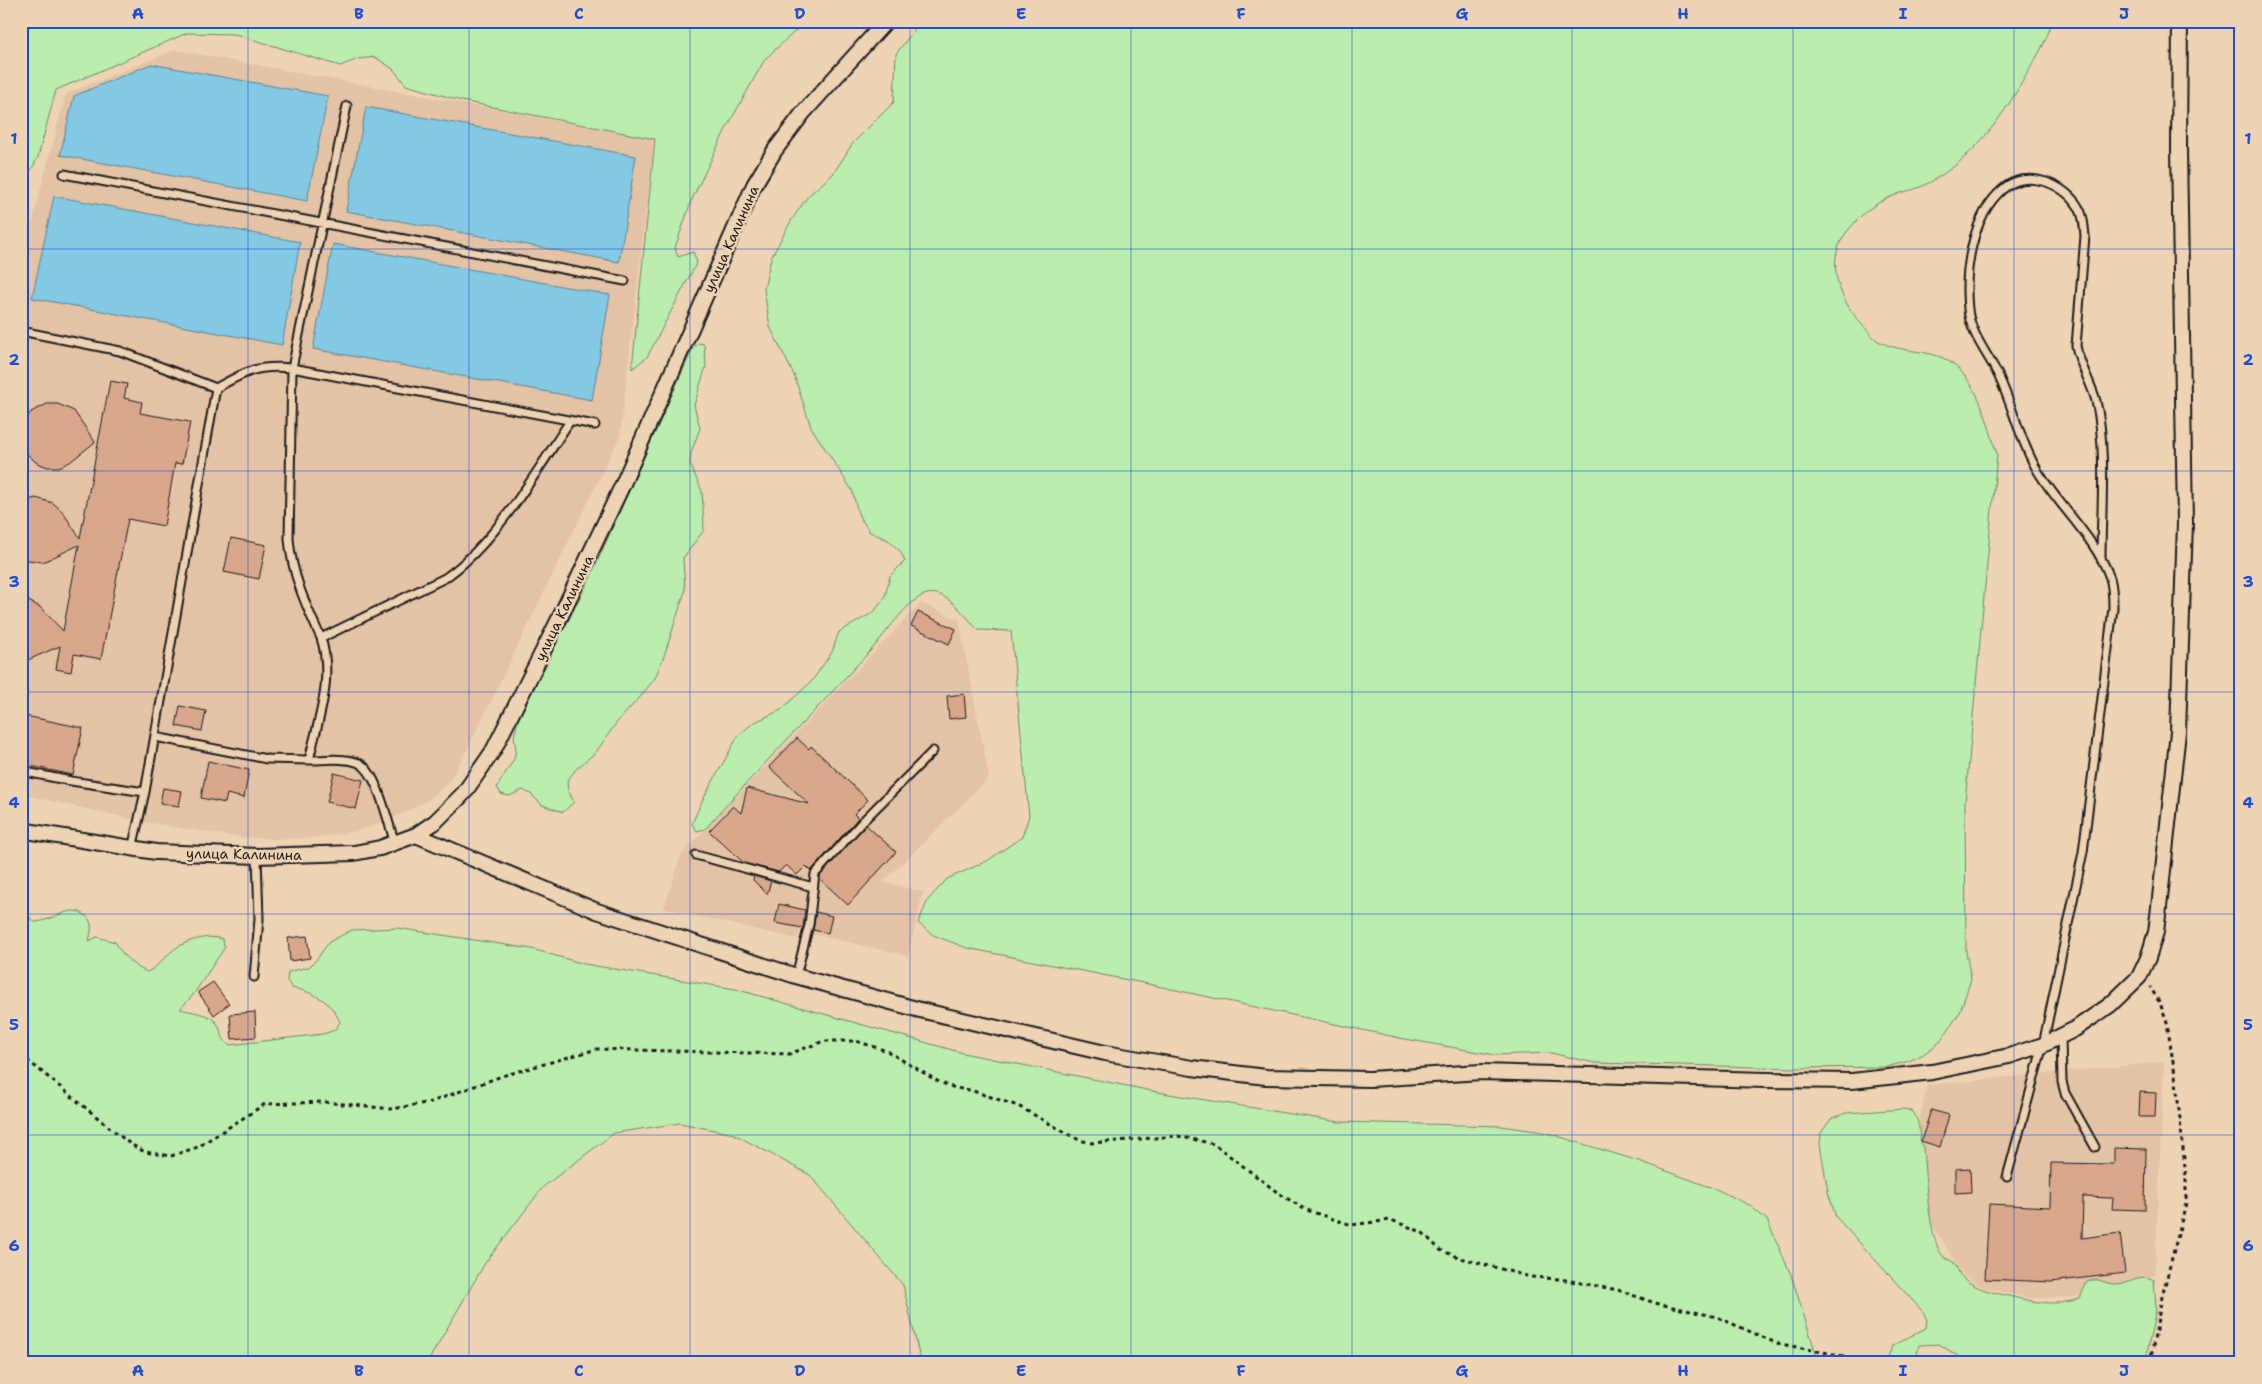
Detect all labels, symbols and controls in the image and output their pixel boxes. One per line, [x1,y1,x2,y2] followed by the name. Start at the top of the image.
[132,3,144,24] text: A
[354,3,364,24] text: B
[574,3,584,24] text: C
[794,3,806,24] text: D
[1016,3,1026,24] text: E
[1236,3,1246,24] text: F
[1456,3,1469,24] text: G
[1677,3,1689,24] text: H
[1899,3,1908,24] text: I
[2119,3,2129,24] text: J
[10,128,18,149] text: 1
[2244,128,2252,149] text: 1
[699,182,763,295] street label: улица Калинина
[8,349,20,370] text: 2
[2242,349,2254,370] text: 2
[531,552,598,664] street label: улица Калинина
[8,571,20,592] text: 3
[2242,571,2254,592] text: 3
[8,792,20,813] text: 4
[2242,792,2254,813] text: 4
[186,844,302,864] street label: улица Калинина
[9,1014,19,1035] text: 5
[2243,1014,2253,1035] text: 5
[8,1235,20,1256] text: 6
[2242,1235,2254,1256] text: 6
[132,1360,144,1381] text: A
[354,1360,364,1381] text: B
[574,1360,584,1381] text: C
[794,1360,806,1381] text: D
[1016,1360,1026,1381] text: E
[1236,1360,1246,1381] text: F
[1456,1360,1469,1381] text: G
[1677,1360,1689,1381] text: H
[1899,1360,1908,1381] text: I
[2119,1360,2129,1381] text: J

